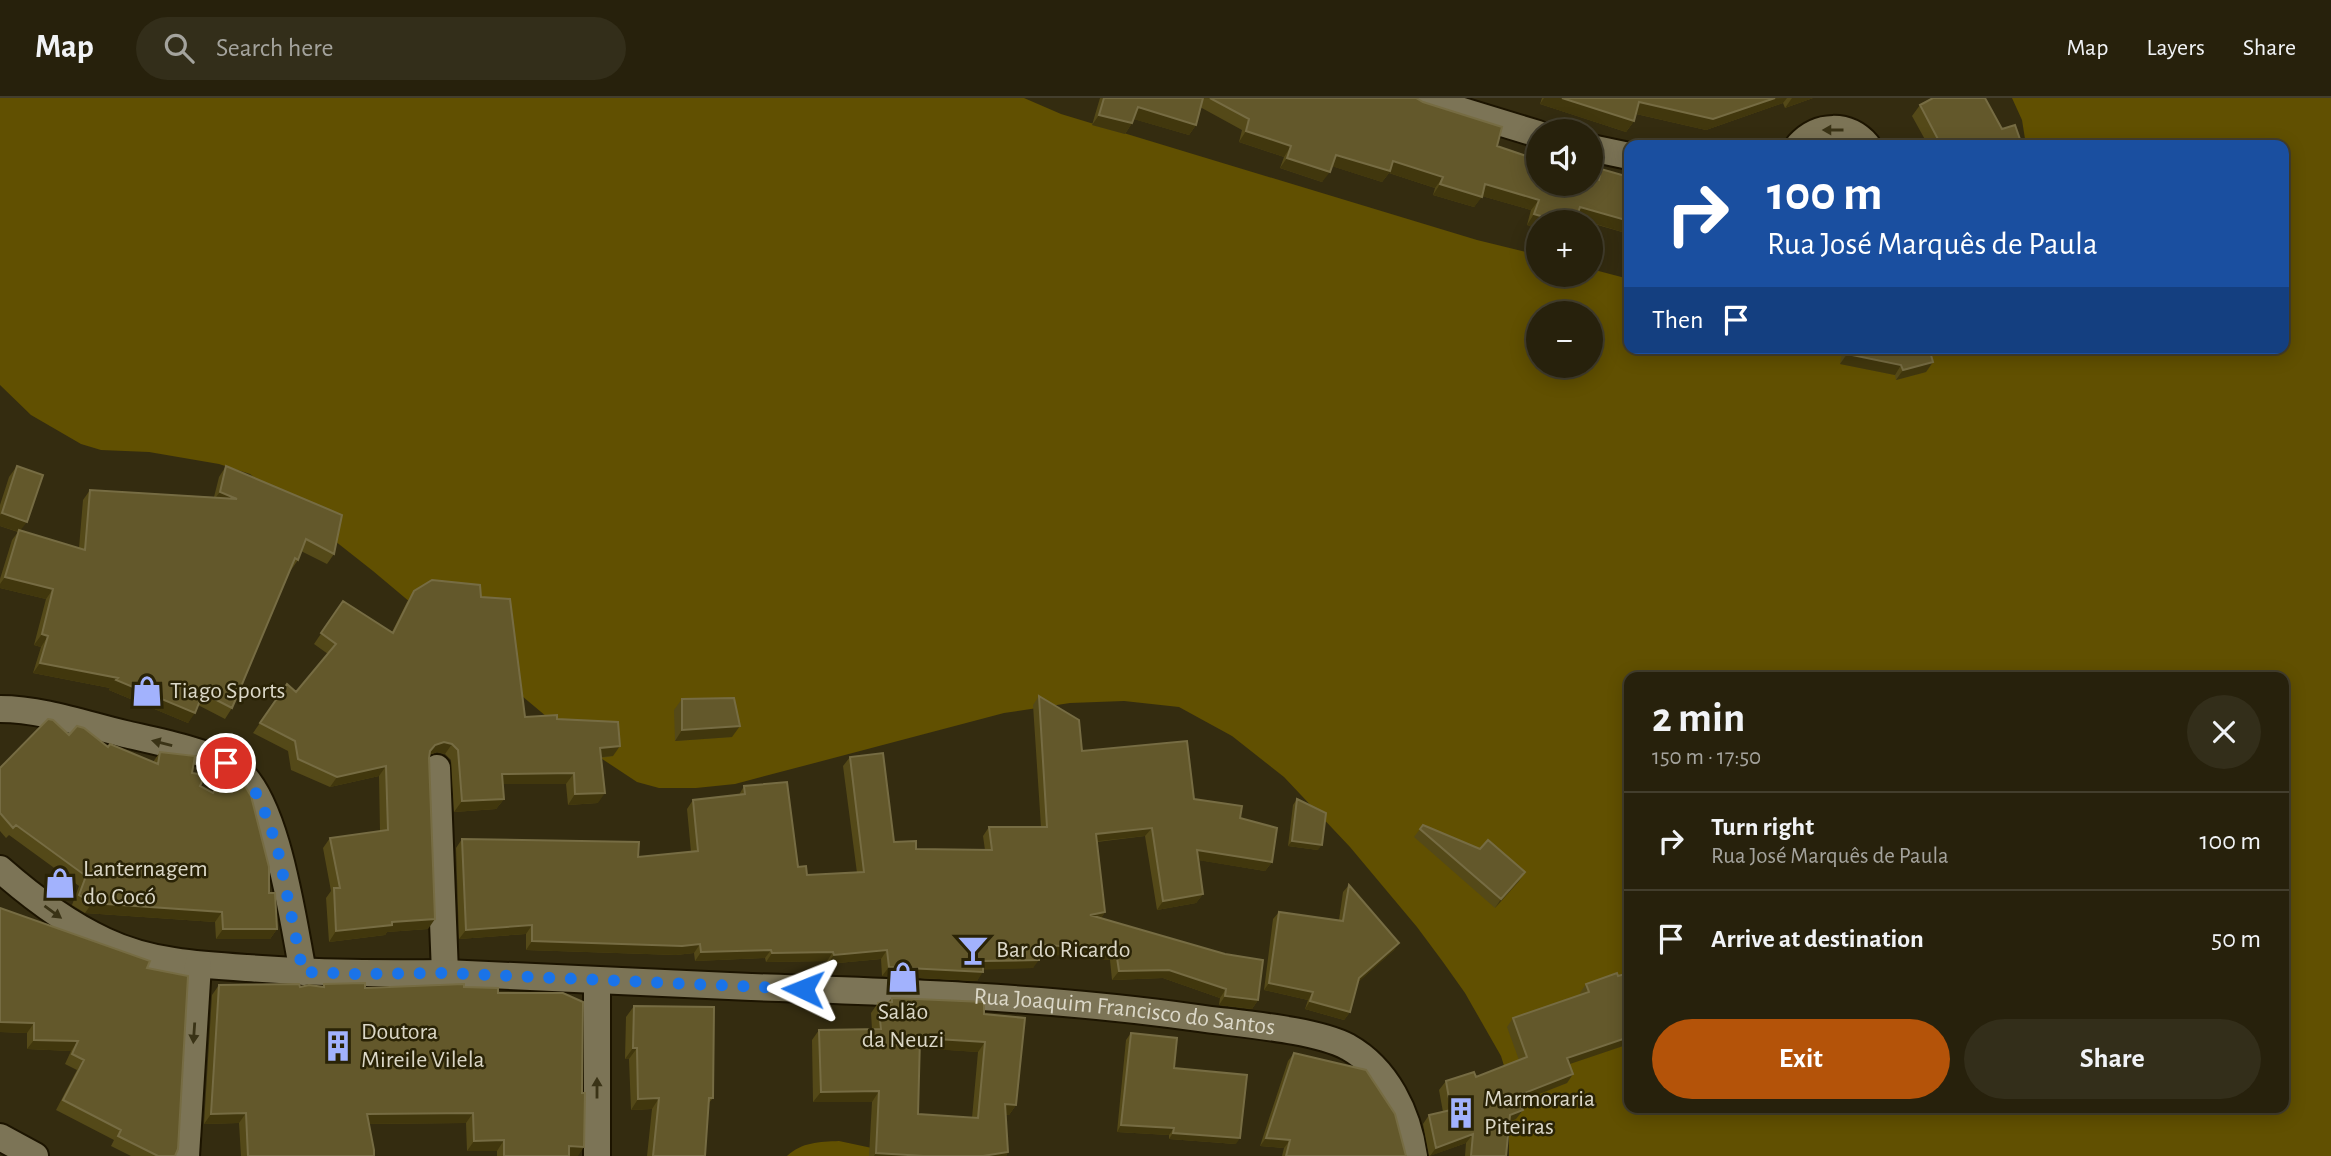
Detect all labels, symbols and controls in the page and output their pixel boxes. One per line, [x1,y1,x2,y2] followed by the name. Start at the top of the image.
[136,17,626,80] search box
[160,29,198,67] icon: search
[35,31,94,64] text: Map
[216,35,334,61] text: Search here
[2066,36,2108,60] text: Map
[2146,36,2205,60] text: Layers
[2243,36,2296,60] text: Share
[1526,119,1603,378] map controls
[1526,119,1603,196] button: sound
[1822,124,1844,136] one-way arrow
[1652,168,1743,259] icon: right
[1767,170,1883,219] text: 100 m
[1526,210,1603,287] button: +
[1767,228,2098,260] text: Rua José Marquês de Paula
[1526,301,1603,378] button: −
[1717,301,1755,339] icon: arrive
[1652,307,1703,333] text: Then
[130,674,164,708] shop icon: Tiago Sports
[170,679,285,703] place label: Tiago Sports
[2187,695,2261,769] button: close
[1652,697,1745,739] text: 2 min
[196,733,256,793] pin
[151,737,173,748] one-way arrow
[207,744,245,782] icon: arrive
[1652,746,1761,769] text: 150 m · 17:50
[1711,814,1814,840] text: Turn right
[1652,822,1690,860] icon: right
[2200,828,2261,854] text: 100 m
[1711,845,1949,868] text: Rua José Marquês de Paula
[83,857,208,909] place label: Lanternagem do Cocó
[43,866,77,900] shop icon: Lanternagem do Cocó
[44,905,62,919] one-way arrow
[1652,920,1690,958] icon: arrive
[1711,926,1924,952] text: Arrive at destination
[2211,926,2261,952] text: 50 m
[956,933,990,967] bar icon: Bar do Ricardo
[996,938,1131,962] place label: Bar do Ricardo
[766,952,840,1026] position arrow
[886,960,920,994] shop icon: Salão da Neuzi
[973,984,1277,1040] street label: Rua Joaquim Francisco do Santos
[862,1000,944,1052] place label: Salão da Neuzi
[1652,1019,1950,1099] button: Exit
[1964,1019,2261,1099] button: Share
[361,1020,485,1072] place label: Doutora Mireile Vilela
[188,1022,199,1044] one-way arrow
[321,1029,355,1063] building icon: Doutora Mireile Vilela
[591,1077,603,1099] one-way arrow
[1484,1087,1595,1139] place label: Marmoraria Piteiras
[1444,1096,1478,1130] building icon: Marmoraria Piteiras

